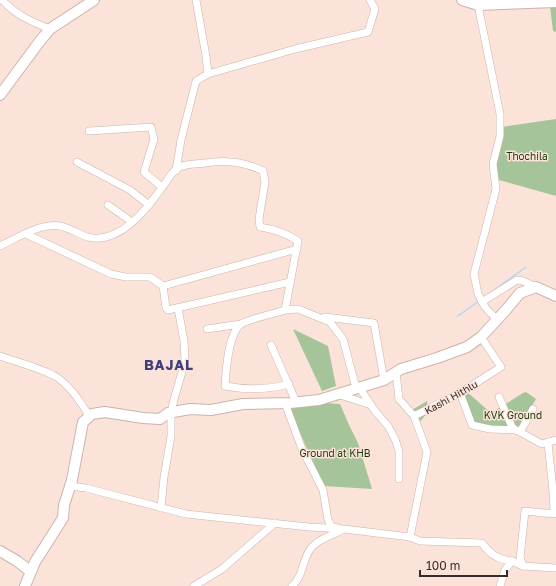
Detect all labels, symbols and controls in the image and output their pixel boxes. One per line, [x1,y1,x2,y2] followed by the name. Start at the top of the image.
[506,150,548,162] park label: Thochila
[144,356,194,373] district label: BAJAL
[422,378,480,416] street label: Kashi Hithlu
[484,409,542,421] park label: KVK Ground
[300,447,371,459] park label: Ground at KHB
[420,552,507,578] scale bar
[426,558,460,573] text: 100 m

